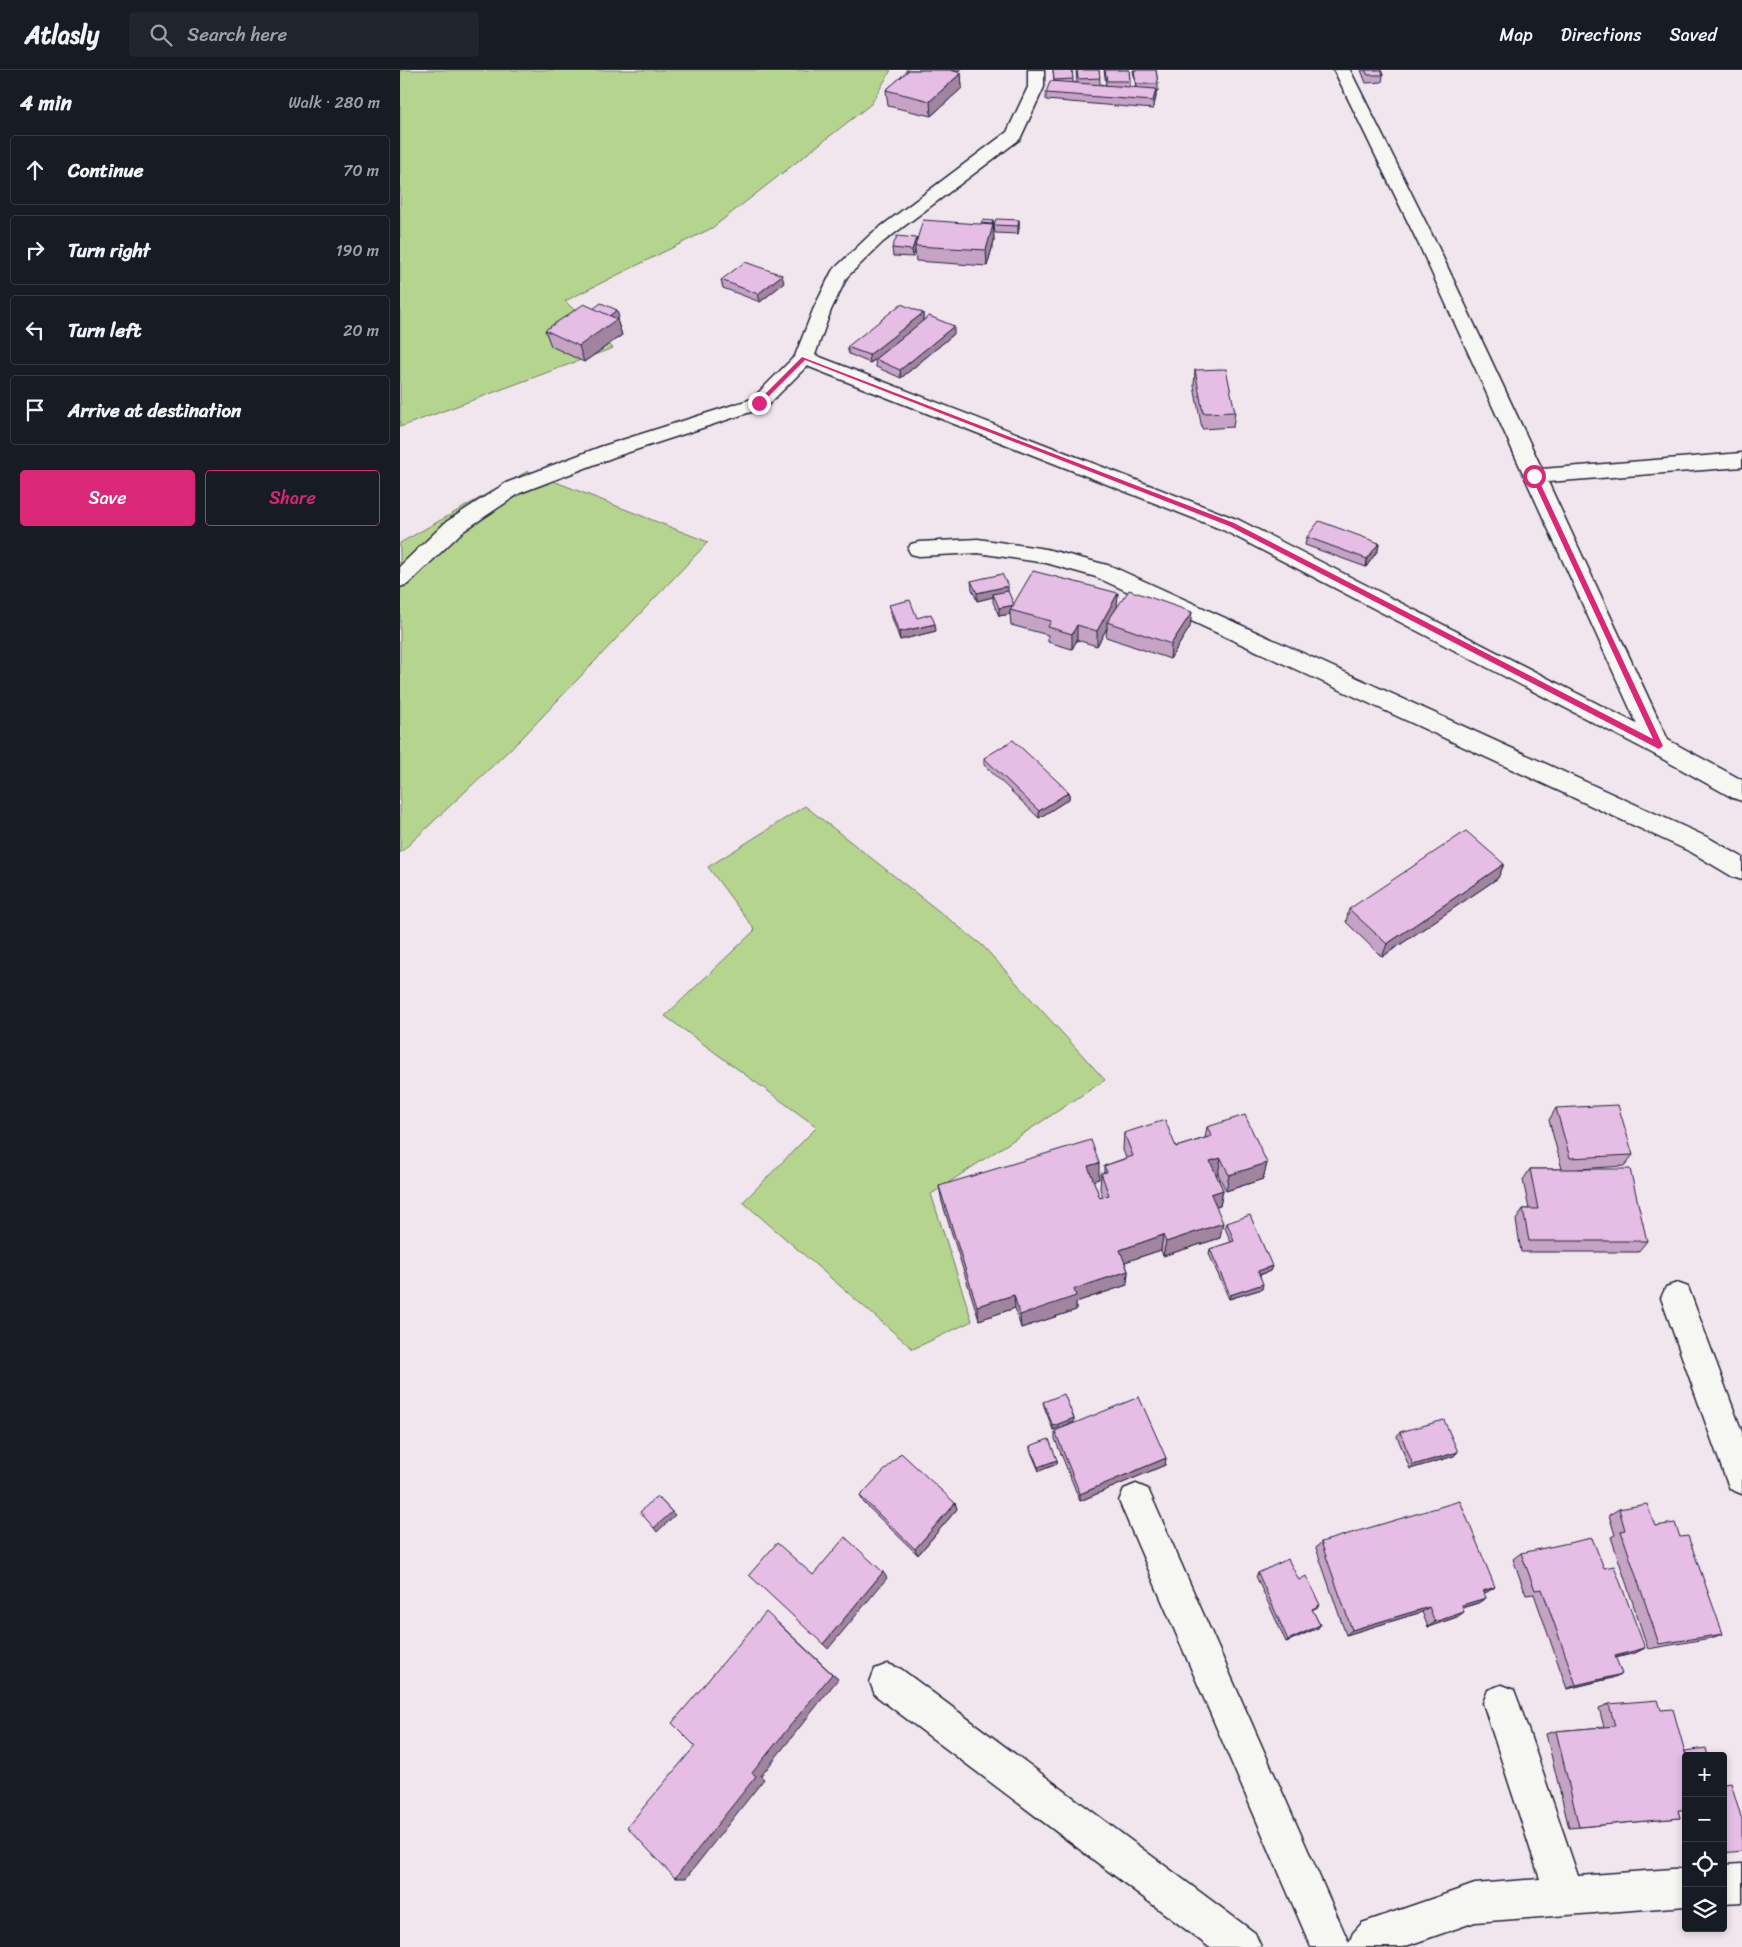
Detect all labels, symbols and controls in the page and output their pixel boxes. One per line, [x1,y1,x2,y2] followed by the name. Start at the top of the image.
[129,12,479,57] search box
[25,14,99,56] text: Atlasly
[187,18,287,51] text: Search here
[1500,19,1533,51] text: Map
[1561,19,1642,51] text: Directions
[1670,19,1717,51] text: Saved
[147,21,175,49] icon: search
[20,84,72,122] text: 4 min
[289,88,380,117] text: Walk · 280 m
[68,154,144,187] text: Continue
[21,156,49,184] icon: ahead
[343,156,379,185] text: 70 m
[68,234,150,267] text: Turn right
[21,236,49,264] icon: right
[336,236,379,265] text: 190 m
[68,314,141,347] text: Turn left
[21,316,49,344] icon: left
[343,316,379,345] text: 20 m
[748,392,771,415] route end
[68,394,241,427] text: Arrive at destination
[21,396,49,424] icon: arrive
[1523,465,1546,488] route start
[20,470,195,526] button: Save
[205,470,380,526] button: Share
[1682,1752,1727,1932] map controls
[1682,1752,1727,1797] button: +
[1682,1797,1727,1842] button: −
[1682,1842,1727,1887] button: locate
[1682,1887,1727,1932] button: layers

